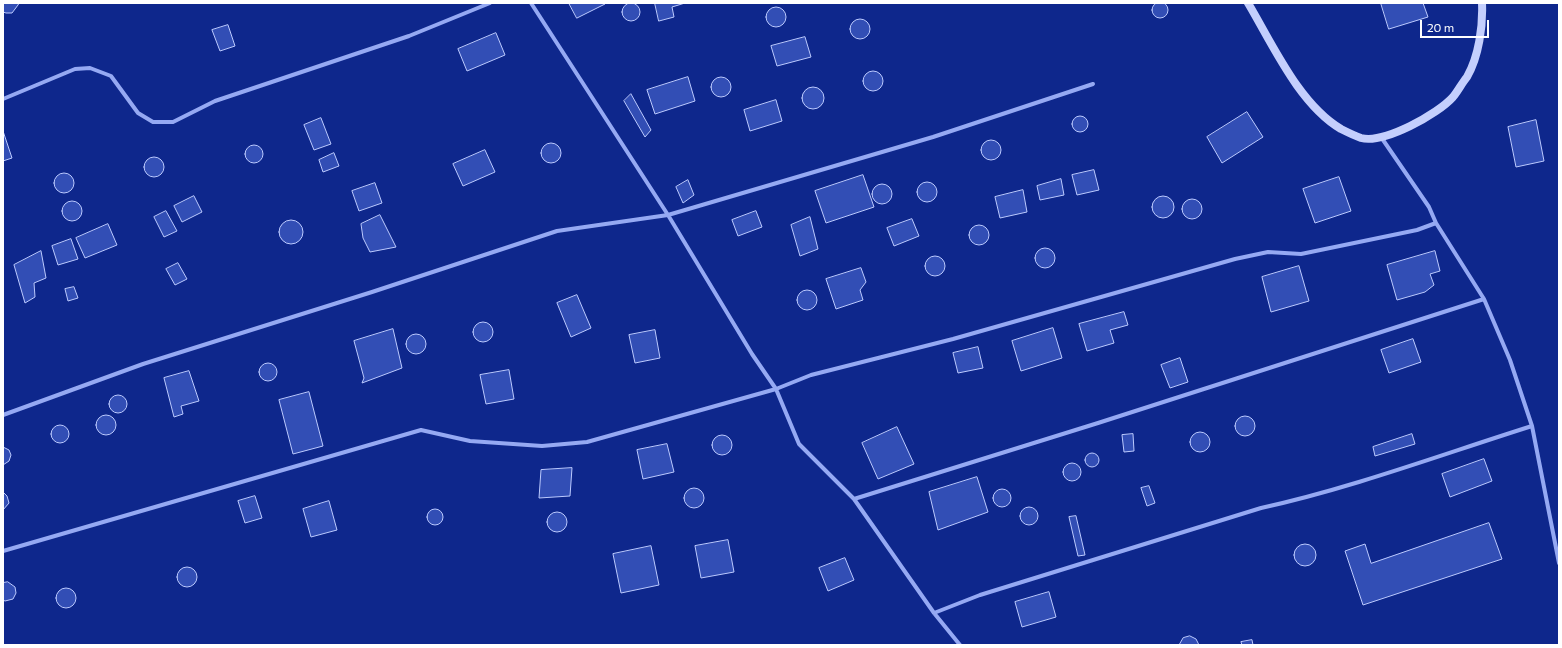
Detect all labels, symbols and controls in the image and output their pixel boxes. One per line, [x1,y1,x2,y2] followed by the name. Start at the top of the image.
[1422,12,1491,38] scale bar
[1427,20,1454,34] text: 20 m

